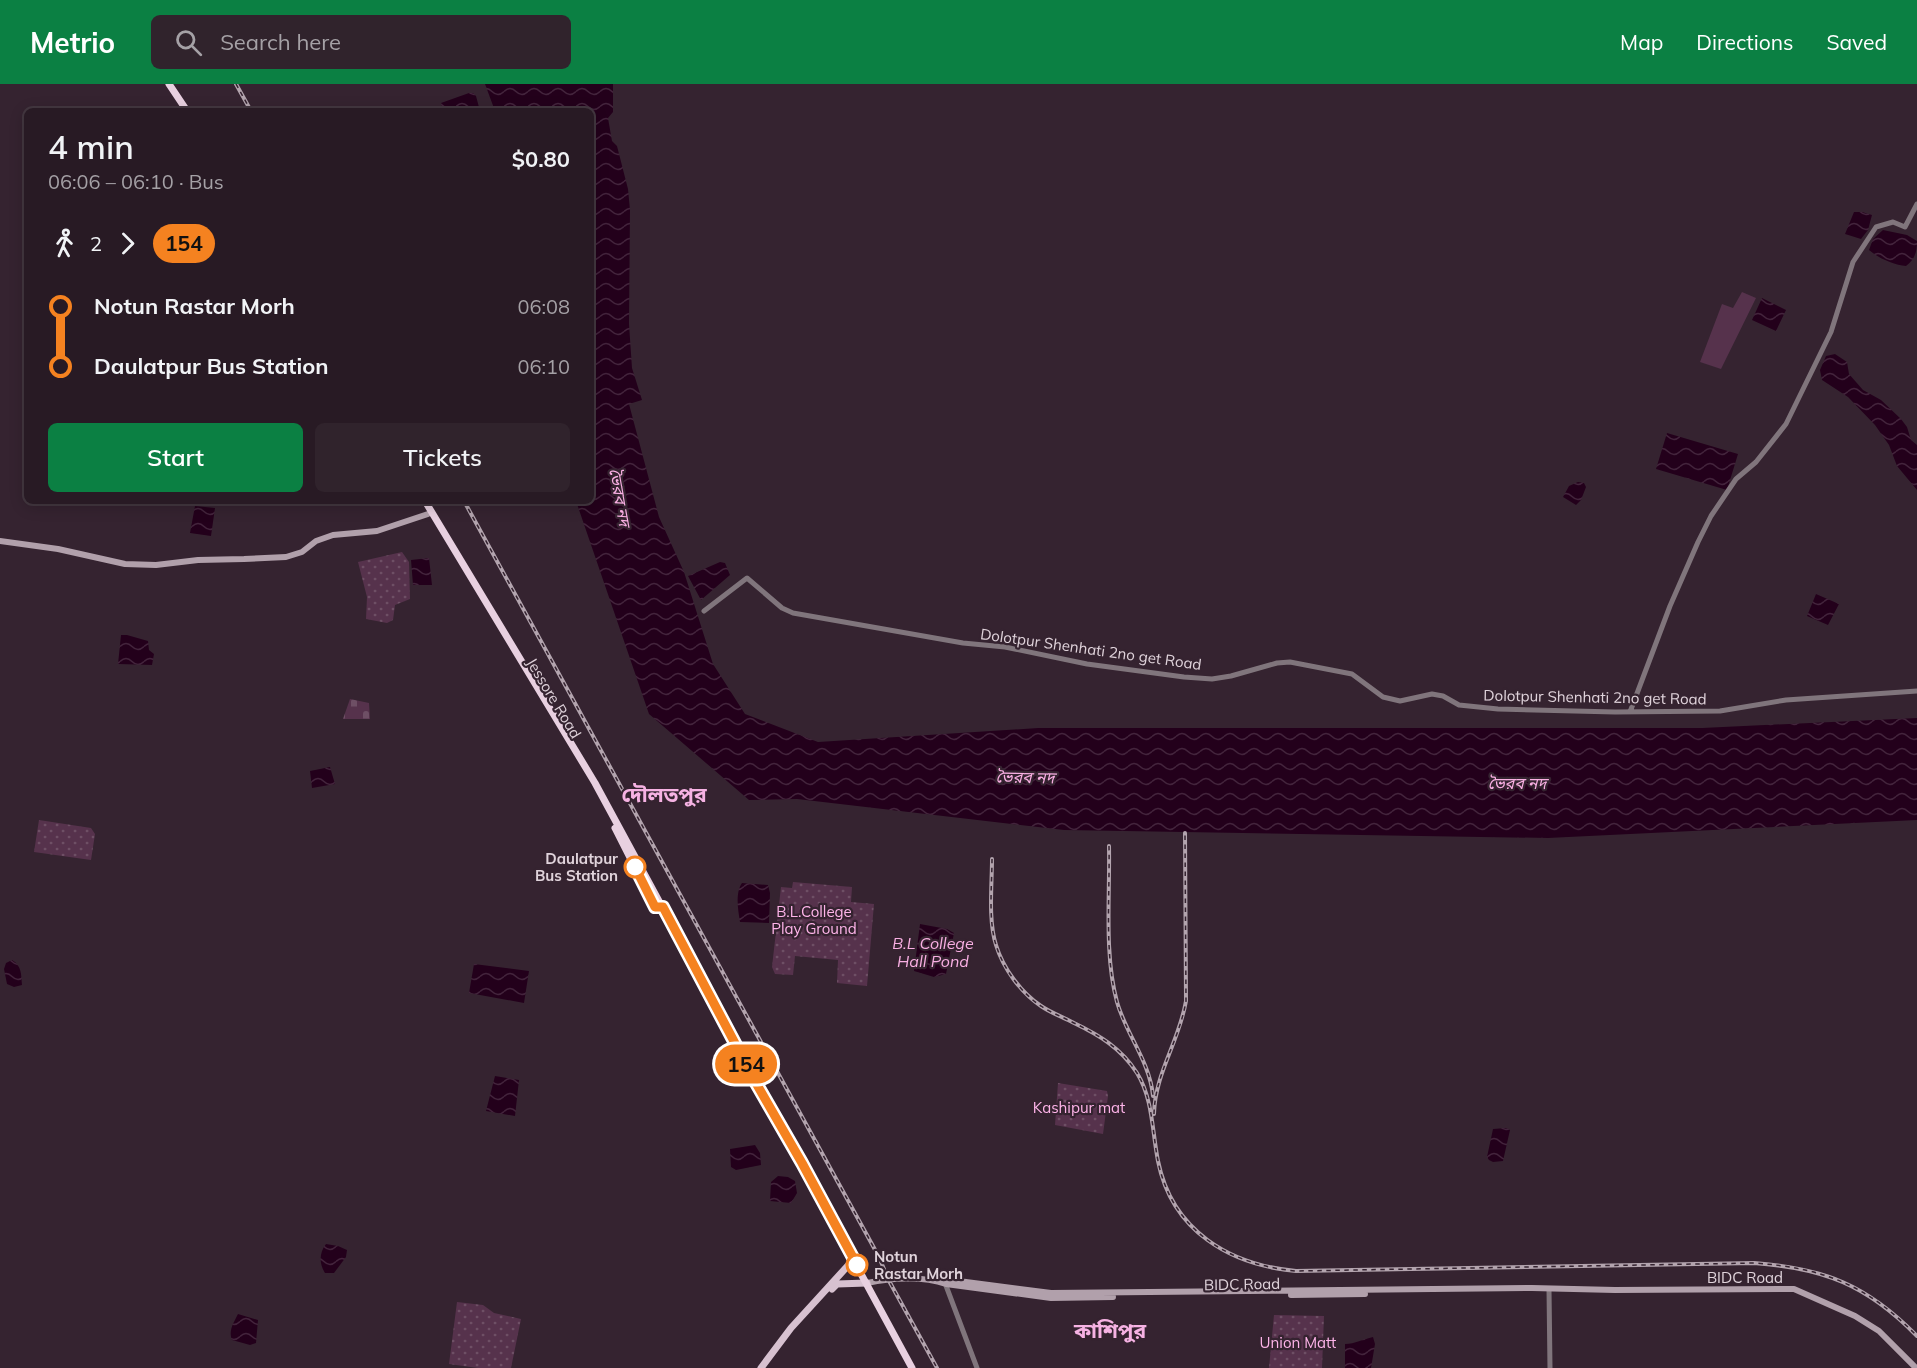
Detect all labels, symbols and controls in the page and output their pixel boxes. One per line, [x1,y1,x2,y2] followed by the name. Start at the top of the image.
[151,15,571,69] search box
[30,25,115,60] text: Metrio
[172,26,205,59] icon: search
[220,28,341,56] text: Search here
[1620,29,1663,55] text: Map
[1696,29,1793,55] text: Directions
[1826,29,1887,55] text: Saved
[48,126,134,167] text: 4 min
[512,145,570,173] text: $0.80
[48,169,224,194] text: 06:06 – 06:10 · Bus
[48,227,81,260] icon: walk
[111,227,144,260] icon: forward
[165,230,203,256] text: 154
[90,231,102,256] text: 2
[94,292,295,320] text: Notun Rastar Morh
[517,294,570,319] text: 06:08
[94,352,328,380] text: Daulatpur Bus Station
[517,354,570,379] text: 06:10
[48,423,303,492] button: Start
[315,423,570,492] button: Tickets
[605,466,635,531] water label: ভৈরব নদ
[979,624,1203,674] street label: Dolotpur Shenhati 2no get Road
[522,654,586,742] street label: Jessore Road
[1483,686,1707,708] street label: Dolotpur Shenhati 2no get Road
[995,766,1058,788] water label: ভৈরব নদ
[1488,773,1550,793] water label: ভৈরব নদ
[621,781,707,807] district label: দৌলতপুর
[535,849,618,885] place label: Daulatpur Bus Station
[624,856,646,878] marker: Daulatpur Bus Station
[771,902,857,938] park label: B.L.College Play Ground
[892,933,974,971] water label: B.L College Hall Pond
[712,1044,780,1084] line badge: 154
[727,1051,765,1077] text: 154
[1033,1098,1125,1117] park label: Kashipur mat
[874,1247,963,1283] place label: Notun Rastar Morh
[846,1254,868,1276] marker: Notun Rastar Morh
[1707,1268,1783,1287] street label: BIDC Road
[1204,1274,1280,1294] street label: BIDC Road
[1073,1317,1146,1343] district label: কাশিপুর
[1260,1333,1336,1352] park label: Union Matt

